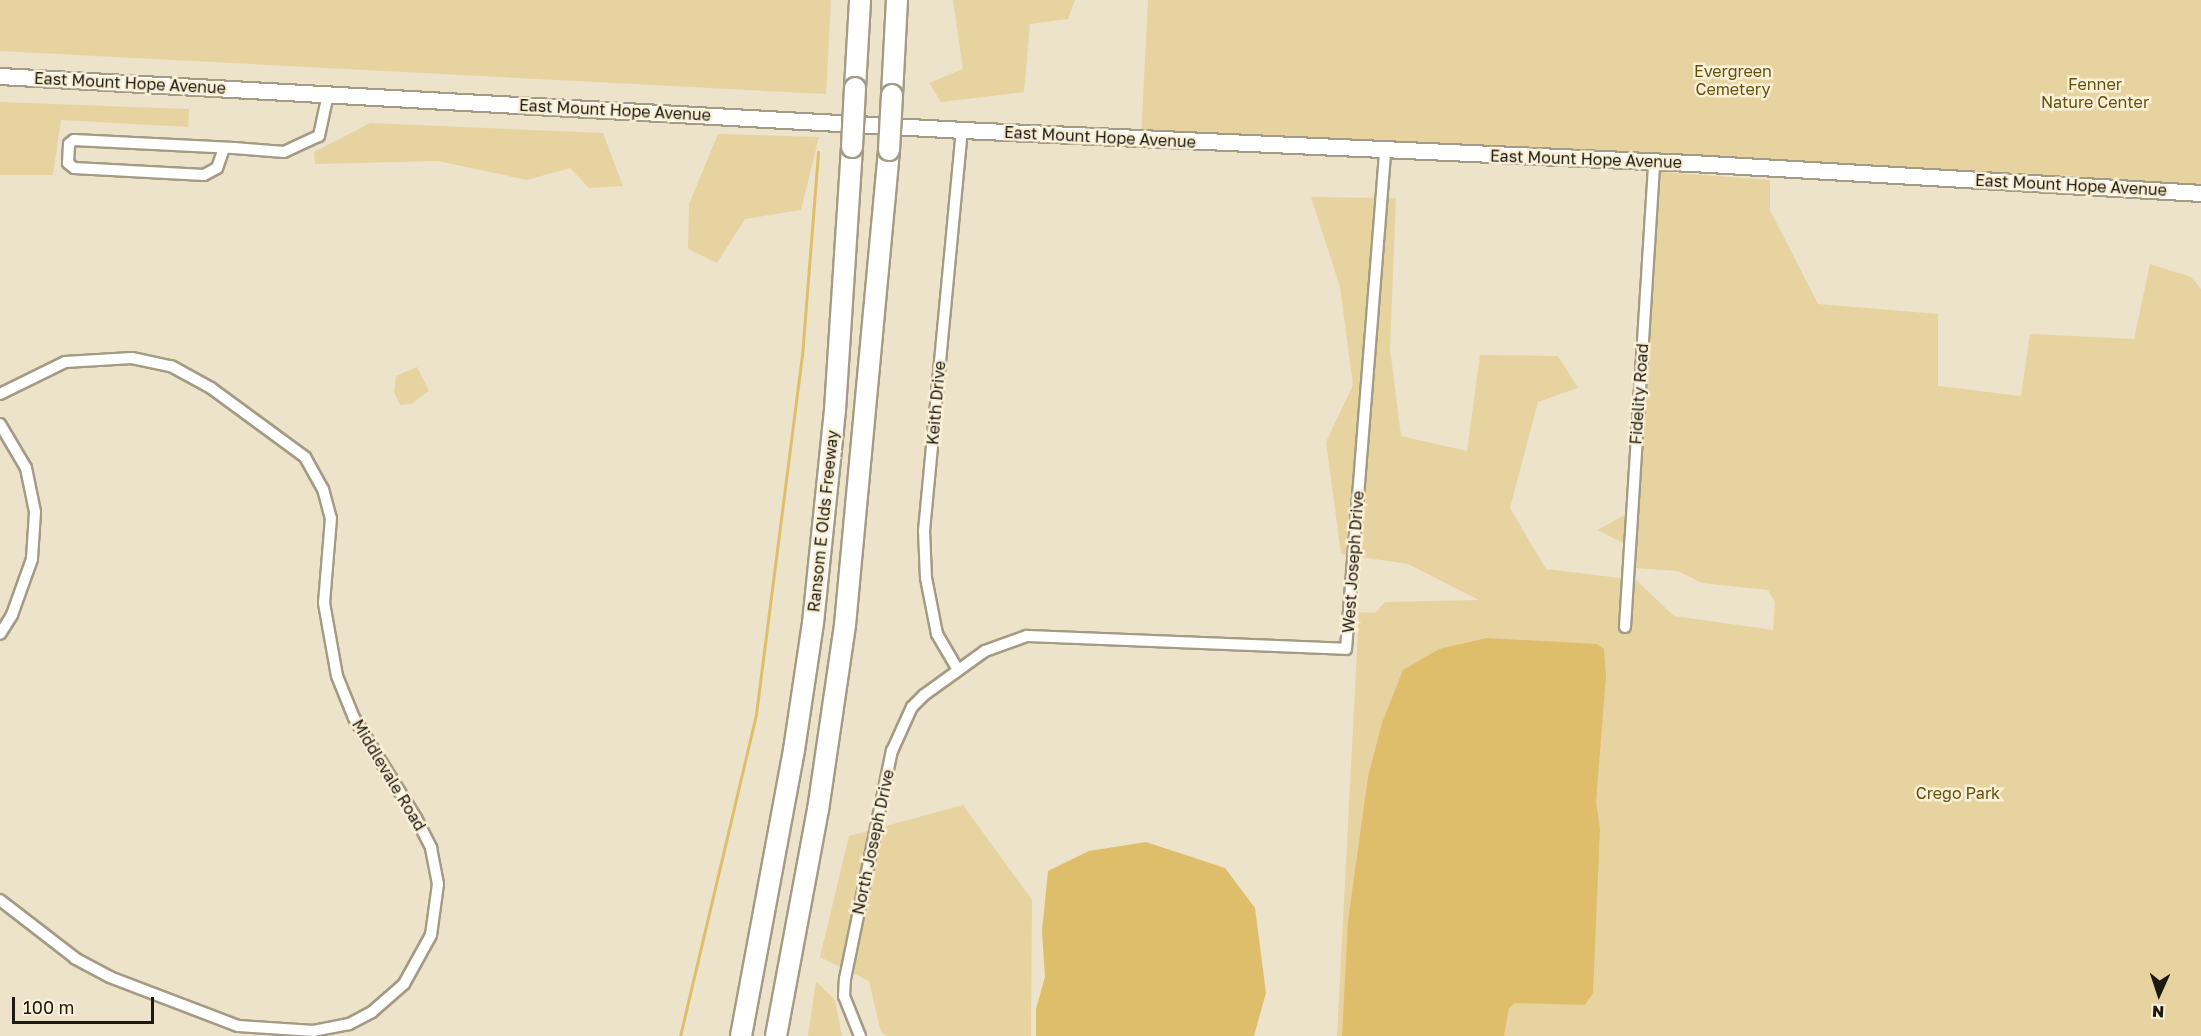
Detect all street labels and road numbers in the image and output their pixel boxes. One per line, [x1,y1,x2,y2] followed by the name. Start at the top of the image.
[34,68,226,98] street label: East Mount Hope Avenue
[519,95,711,125] street label: East Mount Hope Avenue
[1004,122,1196,152] street label: East Mount Hope Avenue
[1490,146,1682,172] street label: East Mount Hope Avenue
[1975,170,2167,200] street label: East Mount Hope Avenue
[1626,343,1652,445] street label: Fidelity Road
[923,360,949,446] street label: Keith Drive
[804,429,842,613] street label: Ransom E Olds Freeway
[1338,490,1368,634] street label: West Joseph Drive
[348,716,430,834] street label: Middlevale Road
[848,768,898,916] street label: North Joseph Drive

